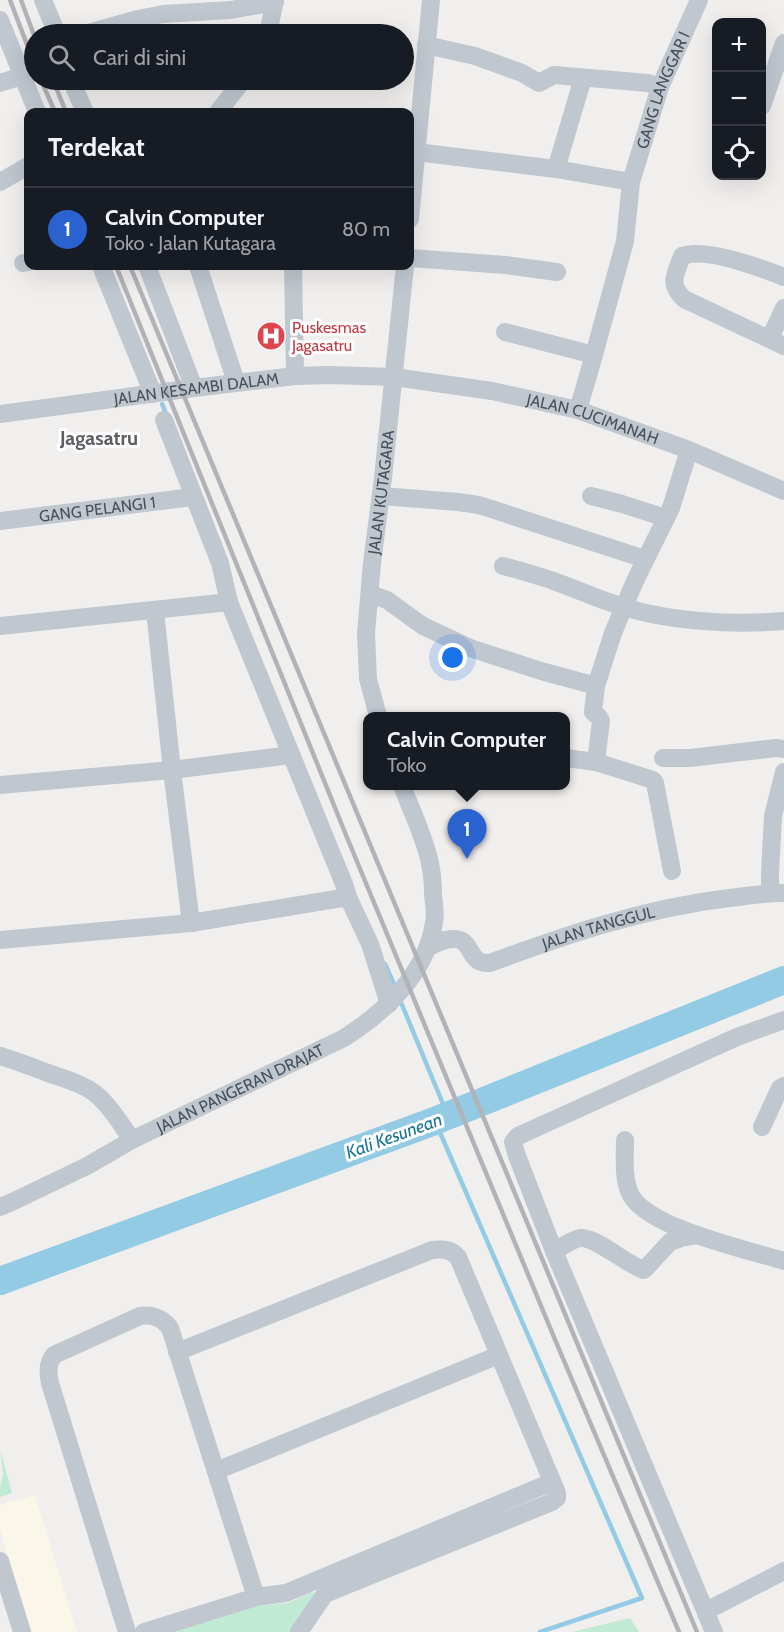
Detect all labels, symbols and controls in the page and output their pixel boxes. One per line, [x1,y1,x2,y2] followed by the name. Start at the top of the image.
[712,18,766,180] map controls
[712,18,766,72] button: +
[24,24,414,90] search box
[633,29,694,151] street label: GANG LANGGAR I
[45,41,78,74] icon: search
[93,44,186,71] text: Cari di sini
[712,72,766,126] button: −
[712,126,766,180] button: locate
[48,131,145,163] text: Terdekat
[105,204,264,231] text: Calvin Computer
[64,217,71,241] text: 1
[342,217,390,241] text: 80 m
[105,231,276,255] text: Toko · Jalan Kutagara
[291,318,366,355] place label: Puskesmas Jagasatru
[255,320,287,352] hospital icon: Puskesmas Jagasatru
[112,369,280,409] street label: JALAN KESAMBI DALAM
[524,390,661,448] street label: JALAN CUCIMANAH
[59,426,138,450] district label: Jagasatru
[364,429,398,556] street label: JALAN KUTAGARA
[38,493,157,526] street label: GANG PELANGI 1
[438,643,467,672] your location
[363,712,570,790] popup
[387,726,546,753] text: Calvin Computer
[387,753,427,777] text: Toko
[448,810,486,859] pin: 1
[539,902,657,954] street label: JALAN TANGGUL
[153,1040,327,1137] street label: JALAN PANGERAN DRAJAT
[343,1108,445,1164] water label: Kali Kesunean

